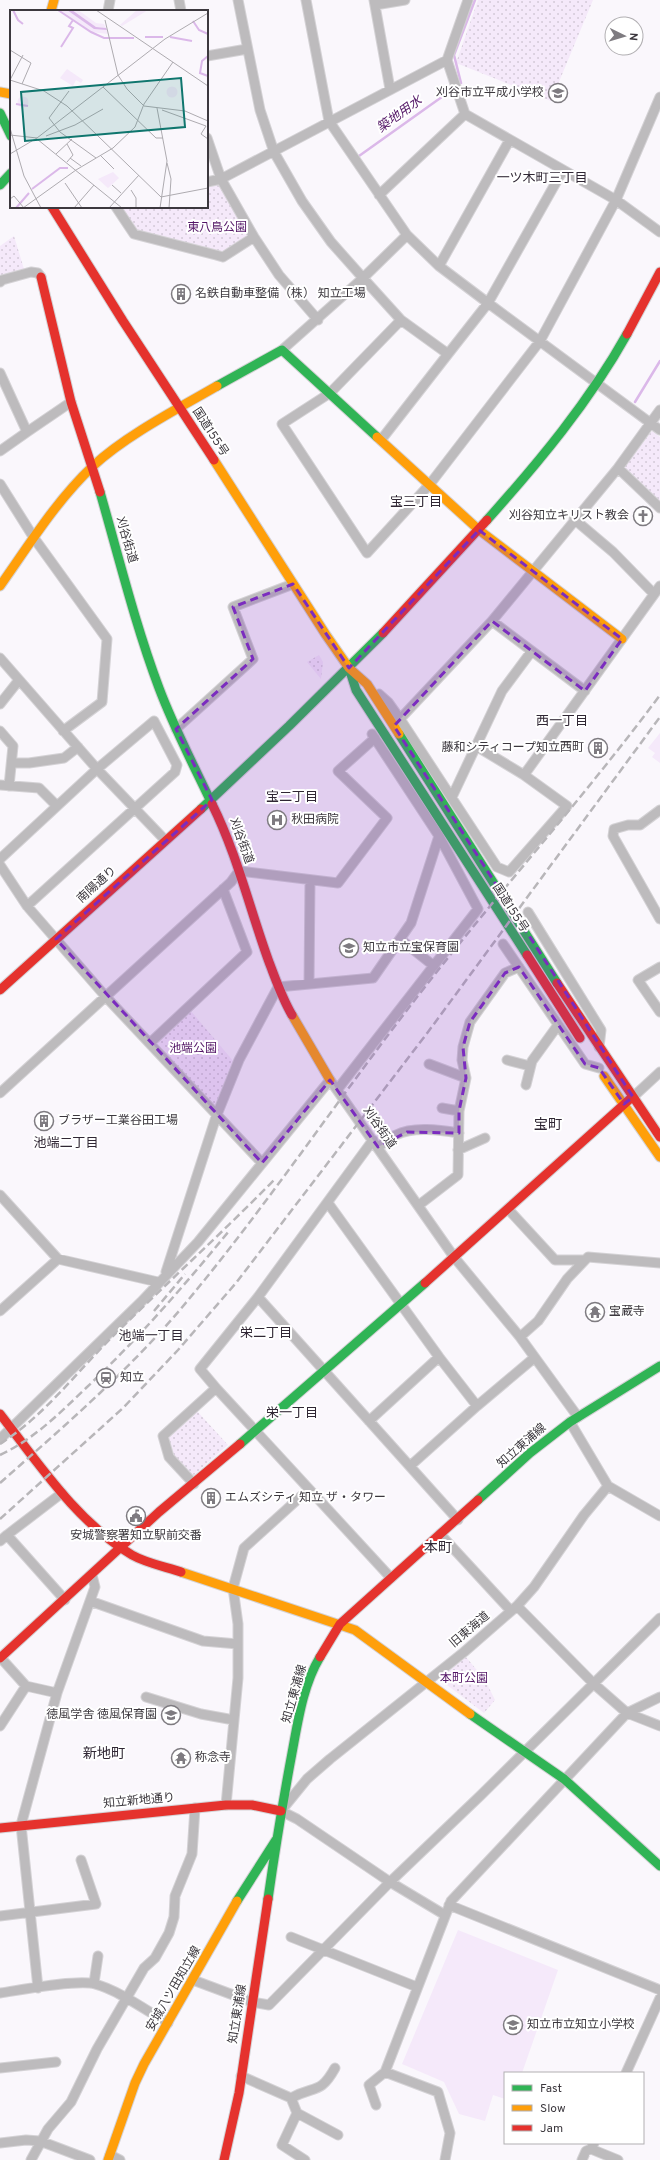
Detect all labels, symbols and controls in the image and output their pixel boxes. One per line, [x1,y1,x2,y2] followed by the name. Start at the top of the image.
[10,10,208,208] inset map
[604,16,644,56] north arrow
[626,32,640,41] text: N
[547,82,569,104] school or university icon: 刈谷市立平成小学校
[436,85,544,101] place label: 刈谷市立平成小学校
[374,92,427,137] water label: 築地用水
[496,171,588,187] district label: 一ツ木町三丁目
[187,220,247,236] park label: 東八鳥公園
[170,283,192,305] building icon: 名鉄自動車整備（株） 知立工場
[195,286,366,302] place label: 名鉄自動車整備（株） 知立工場
[188,404,232,460] street label: 国道155号
[390,495,442,511] district label: 宝三丁目
[632,505,654,527] church icon: 刈谷知立キリスト教会
[509,508,629,524] place label: 刈谷知立キリスト教会
[112,515,140,565] street label: 刈谷街道
[536,714,588,730] district label: 西一丁目
[587,737,609,759] building icon: 藤和シティコープ知立西町
[441,740,584,756] place label: 藤和シティコープ知立西町
[266,790,318,806] district label: 宝二丁目
[266,809,288,831] hospital icon: 秋田病院
[291,812,339,828] place label: 秋田病院
[225,816,257,866] street label: 刈谷街道
[74,863,120,907] street label: 南陽通り
[488,880,532,936] street label: 国道155号
[338,937,360,959] school or university icon: 知立市立宝保育園
[363,940,459,956] place label: 知立市立宝保育園
[169,1041,217,1057] park label: 池端公園
[359,1104,399,1152] street label: 刈谷街道
[33,1110,55,1132] building icon: ブラザー工業谷田工場
[58,1113,178,1129] place label: ブラザー工業谷田工場
[534,1117,562,1134] district label: 宝町
[33,1136,99,1152] district label: 池端二丁目
[584,1301,606,1323] temple icon: 宝蔵寺
[609,1304,645,1320] place label: 宝蔵寺
[240,1326,292,1342] district label: 栄二丁目
[118,1329,184,1345] district label: 池端一丁目
[95,1367,117,1389] station icon: 知立
[120,1370,144,1386] place label: 知立
[266,1406,318,1422] district label: 栄一丁目
[494,1420,550,1472] street label: 知立東浦線
[200,1487,222,1509] building icon: エムズシティ 知立 ザ・タワー
[225,1490,386,1506] place label: エムズシティ 知立 ザ・タワー
[125,1505,147,1527] public building icon: 安城警察署知立駅前交番
[70,1528,202,1544] place label: 安城警察署知立駅前交番
[424,1540,452,1557] district label: 本町
[446,1608,494,1652] street label: 旧東海道
[279,1663,311,1725] street label: 知立東浦線
[440,1671,488,1687] park label: 本町公園
[160,1704,182,1726] school or university icon: 徳風学舎 徳風保育園
[46,1707,157,1723] place label: 徳風学舎 徳風保育園
[83,1746,125,1763] district label: 新地町
[170,1747,192,1769] temple icon: 称念寺
[195,1750,231,1766] place label: 称念寺
[102,1790,176,1812] street label: 知立新地通り
[143,1943,205,2035] street label: 安城八ツ田知立線
[225,1983,251,2045] street label: 知立東浦線
[502,2014,524,2036] school or university icon: 知立市立知立小学校
[527,2017,635,2033] place label: 知立市立知立小学校
[504,2072,644,2144] legend
[540,2081,562,2097] text: Fast
[540,2101,566,2117] text: Slow
[540,2121,563,2137] text: Jam

